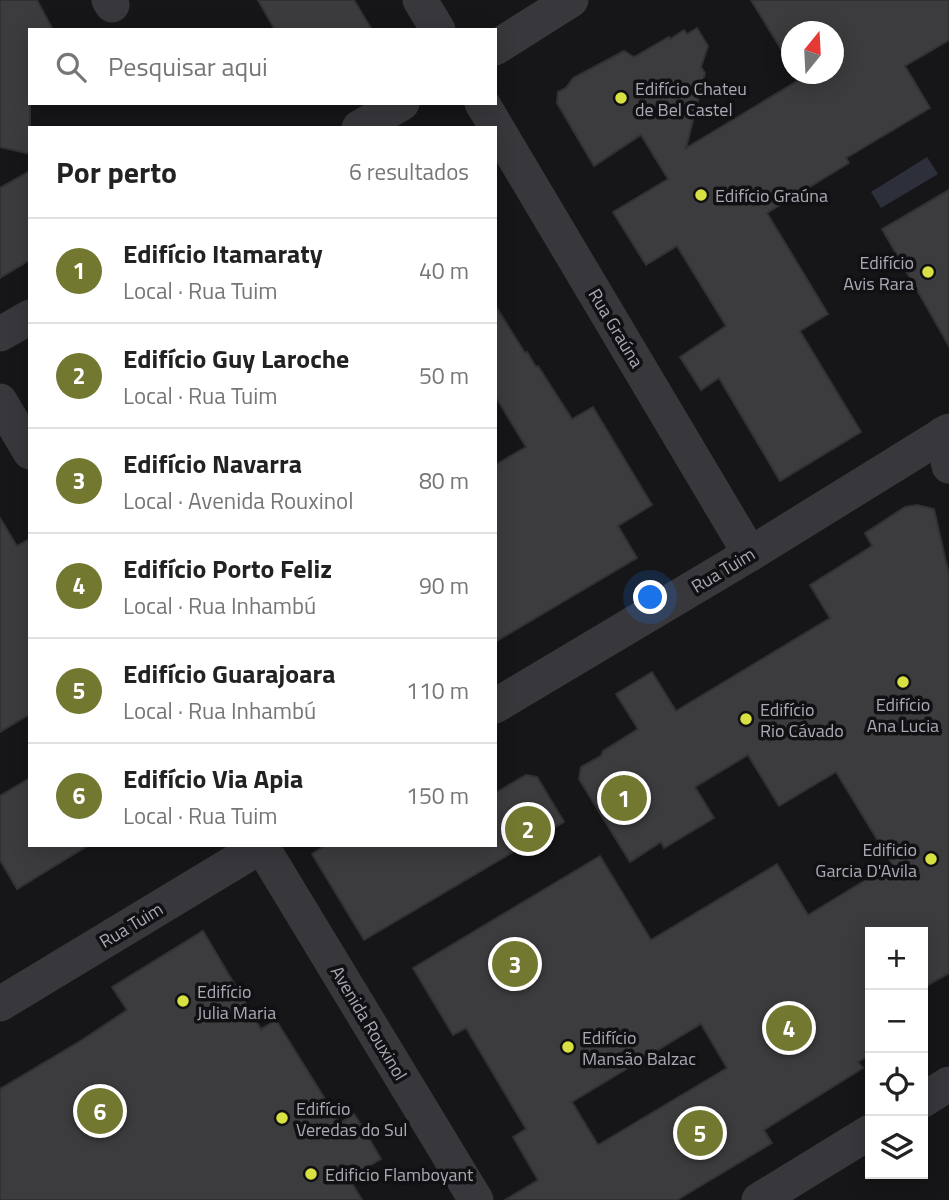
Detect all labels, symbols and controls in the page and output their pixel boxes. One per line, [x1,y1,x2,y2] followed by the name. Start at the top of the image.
[781,21,844,84] north arrow
[28,28,497,105] search box
[108,47,268,86] text: Pesquisar aqui
[52,48,90,86] icon: search
[635,75,747,123] place label: Edifício Chateu de Bel Castel
[613,90,629,106] marker: Edifício Chateu de Bel Castel
[56,149,177,195] text: Por perto
[349,154,469,189] text: 6 resultados
[715,182,828,209] place label: Edifício Graúna
[693,187,709,203] marker: Edifício Graúna
[123,234,323,273] text: Edifício Itamaraty
[843,249,914,297] place label: Edifício Avis Rara
[73,253,85,288] text: 1
[419,253,469,288] text: 40 m
[920,264,936,280] marker: Edifício Avis Rara
[123,273,278,308] text: Local · Rua Tuim
[582,283,650,373] street label: Rua Graúna
[123,339,349,378] text: Edifício Guy Laroche
[73,358,85,393] text: 2
[419,358,469,393] text: 50 m
[123,378,278,413] text: Local · Rua Tuim
[123,444,302,483] text: Edifício Navarra
[73,463,85,498] text: 3
[419,463,469,498] text: 80 m
[123,483,353,518] text: Local · Avenida Rouxinol
[686,540,760,600] street label: Rua Tuim
[123,549,332,588] text: Edifício Porto Feliz
[73,568,85,603] text: 4
[419,568,469,603] text: 90 m
[633,580,667,614] your location
[123,588,316,623] text: Local · Rua Inhambú
[123,654,335,693] text: Edifício Guarajoara
[73,673,85,708] text: 5
[406,673,469,708] text: 110 m
[895,674,911,690] marker: Edifício Ana Lucia
[867,691,939,739] place label: Edifício Ana Lucia
[123,693,316,728] text: Local · Rua Inhambú
[760,696,844,744] place label: Edifício Rio Cávado
[738,711,754,727] marker: Edifício Rio Cávado
[123,759,303,798] text: Edifício Via Apia
[601,772,647,824] pin: 1
[73,778,85,813] text: 6
[406,778,469,813] text: 150 m
[123,798,278,833] text: Local · Rua Tuim
[505,803,551,855] pin: 2
[815,836,917,884] place label: Edificio Garcia D'Avila
[923,851,939,867] marker: Edificio Garcia D'Avila
[94,895,168,955] street label: Rua Tuim
[865,927,928,1179] map controls
[865,927,928,990] button: +
[492,938,538,990] pin: 3
[324,961,414,1085] street label: Avenida Rouxinol
[197,978,276,1026] place label: Edifício Julia Maria
[865,990,928,1053] button: −
[175,993,191,1009] marker: Edifício Julia Maria
[766,1002,812,1054] pin: 4
[582,1024,696,1072] place label: Edifício Mansão Balzac
[560,1039,576,1055] marker: Edifício Mansão Balzac
[865,1053,928,1116] button: locate
[77,1085,123,1137] pin: 6
[296,1095,407,1143] place label: Edifício Veredas do Sul
[677,1107,723,1159] pin: 5
[274,1110,290,1126] marker: Edifício Veredas do Sul
[865,1116,928,1179] button: layers
[325,1161,474,1188] place label: Edificio Flamboyant
[303,1166,319,1182] marker: Edificio Flamboyant

